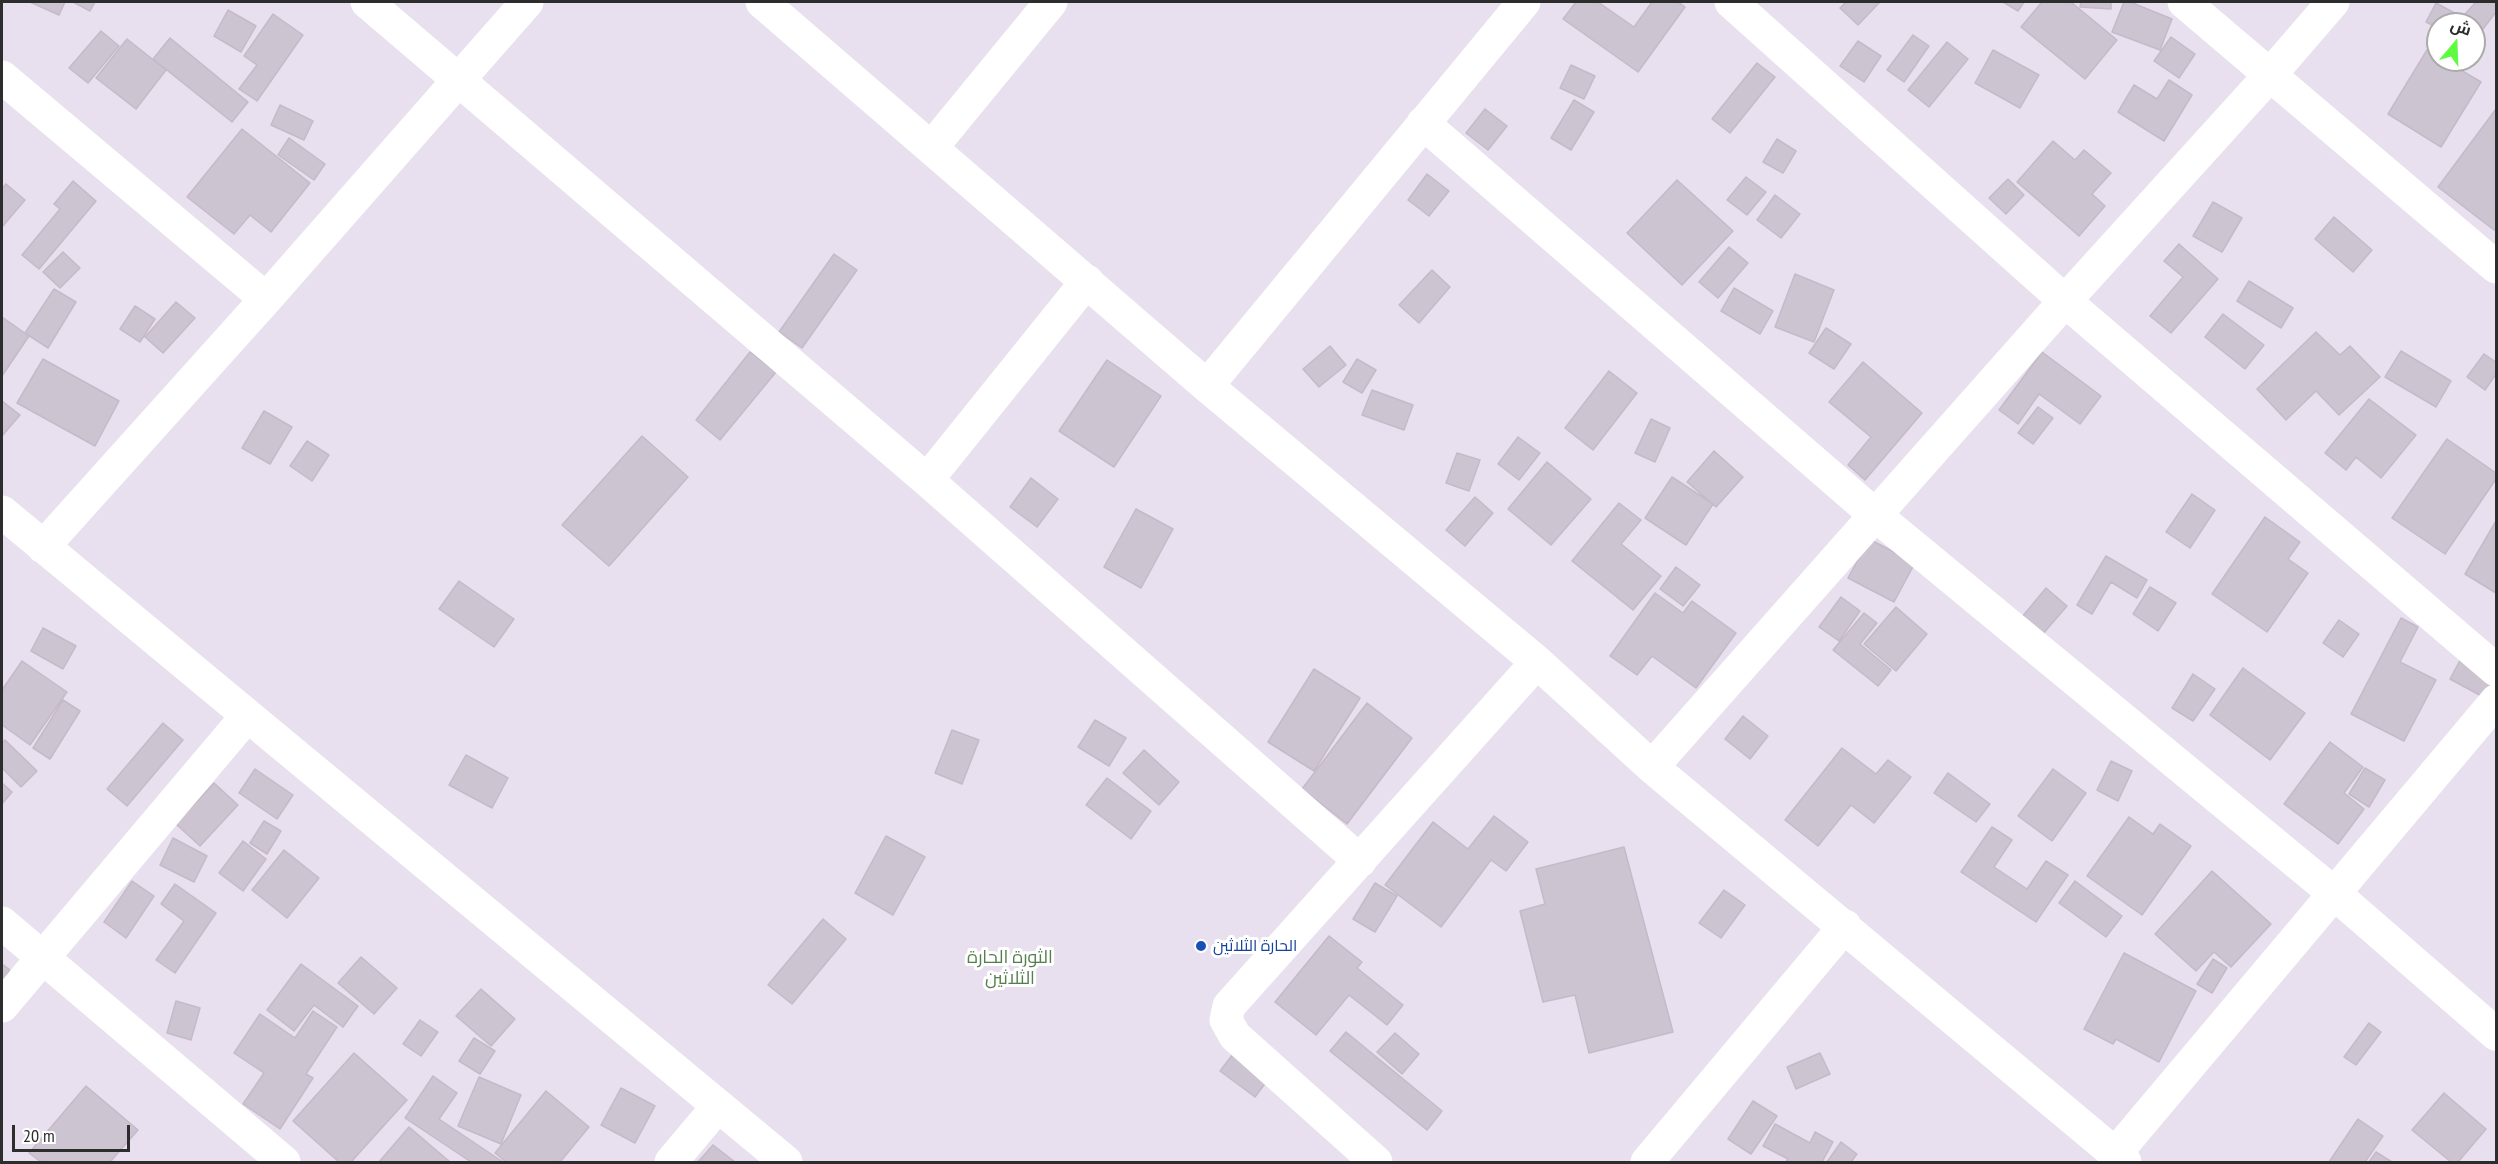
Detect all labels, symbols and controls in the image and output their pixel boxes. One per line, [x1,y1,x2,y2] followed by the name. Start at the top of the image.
[2426,12,2486,72] north arrow
[2448,14,2474,40] text: ش
[1213,936,1297,956] place label: الحارة الثلاثين
[1194,939,1208,953] marker: الحارة الثلاثين
[967,947,1053,990] district label: الثورة الحارة الثلاثين
[15,1113,134,1151] scale bar
[23,1124,55,1147] text: 20 m

